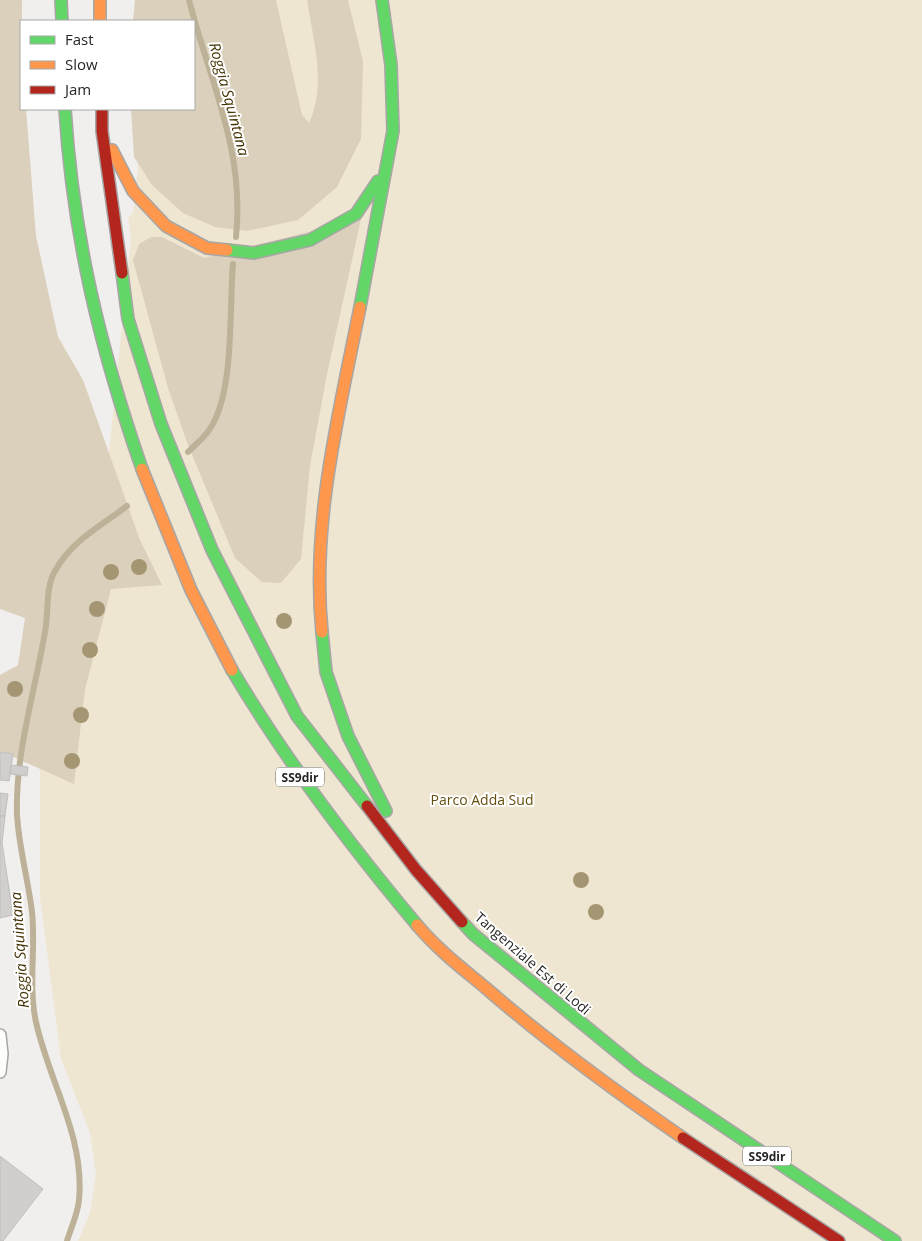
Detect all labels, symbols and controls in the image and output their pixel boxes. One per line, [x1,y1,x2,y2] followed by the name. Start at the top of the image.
[20,20,195,110] legend
[65,29,94,49] text: Fast
[205,40,255,158] water label: Roggia Squintana
[65,54,98,74] text: Slow
[63,79,91,99] text: Jam
[276,768,324,786] road number: SS9dir
[431,790,533,809] park label: Parco Adda Sud
[5,891,33,1009] water label: Roggia Squintana
[471,907,595,1019] street label: Tangenziale Est di Lodi
[743,1146,791,1166] road number: SS9dir

